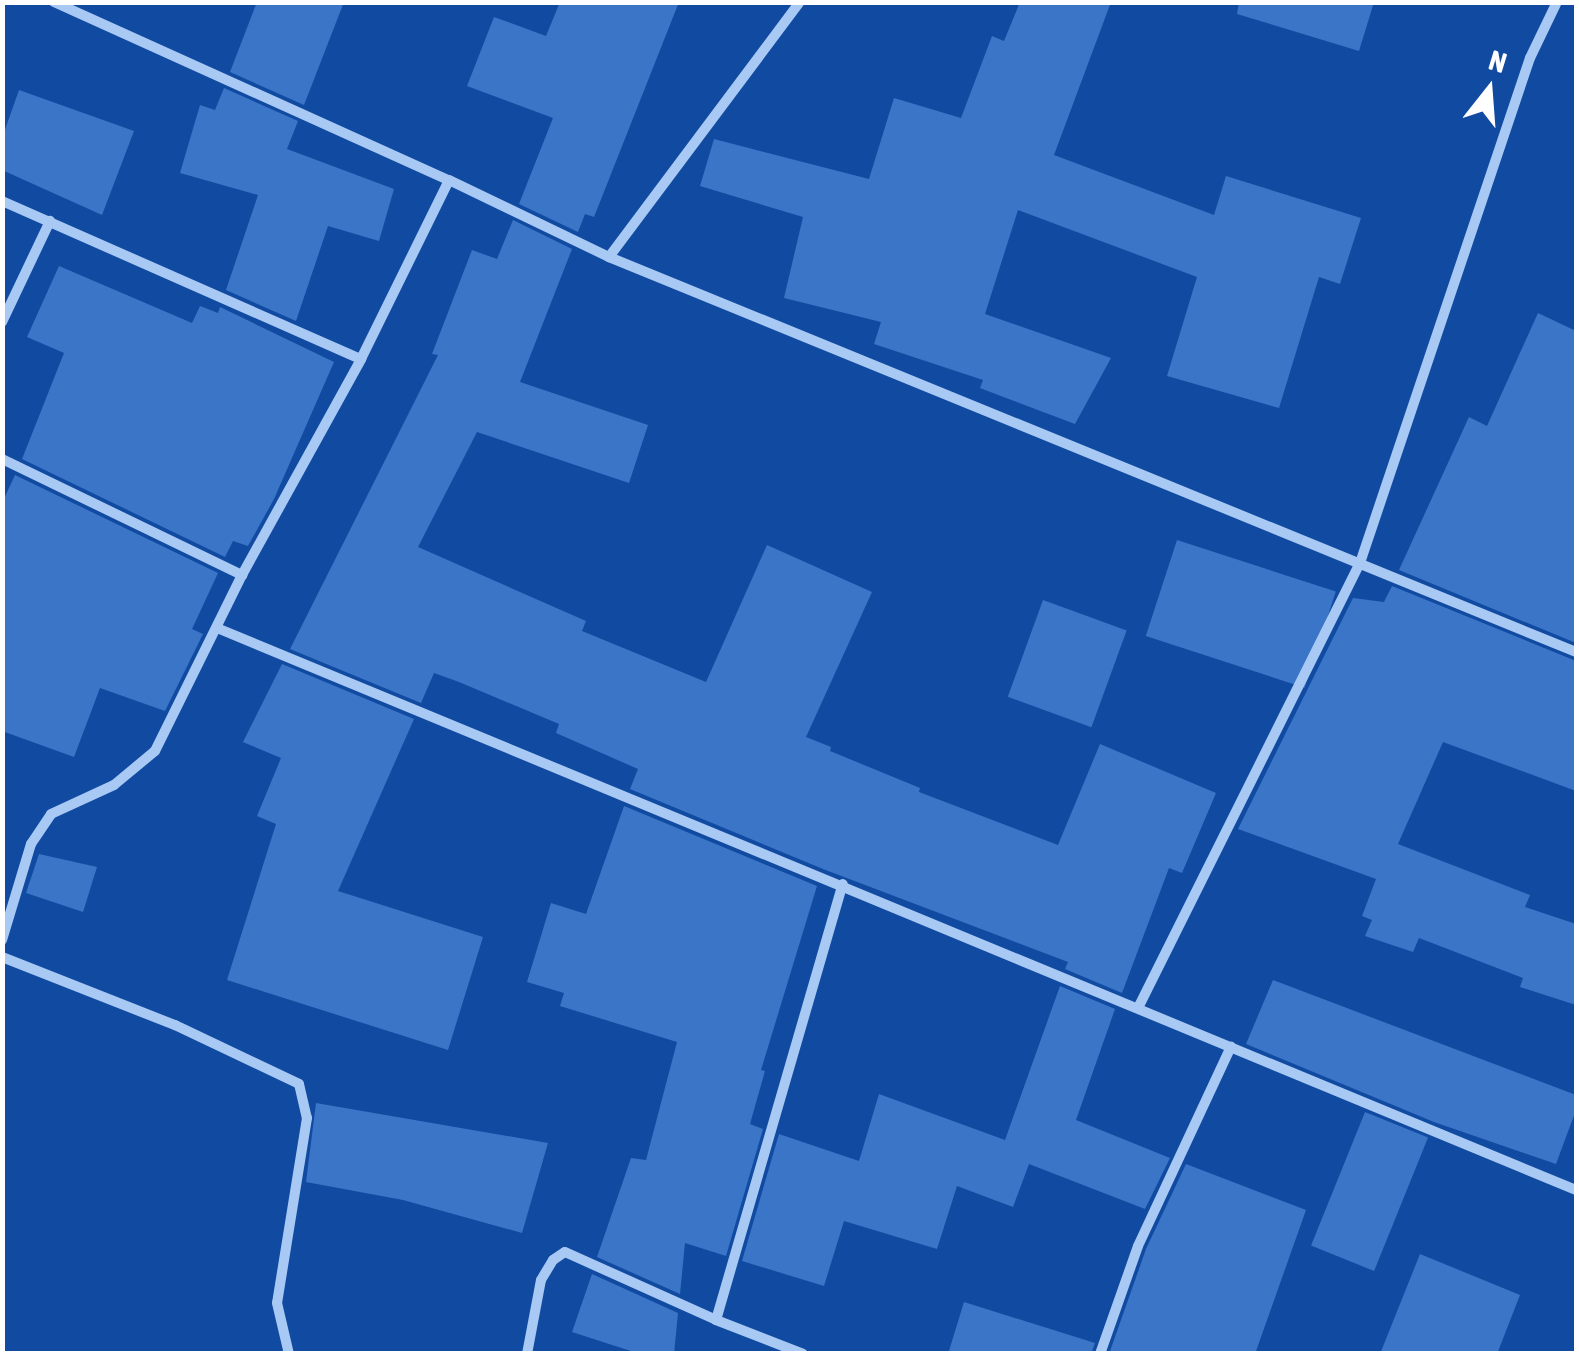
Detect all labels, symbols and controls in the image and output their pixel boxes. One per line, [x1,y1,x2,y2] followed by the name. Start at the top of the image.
[1439,40,1539,140] north arrow
[1485,44,1510,79] text: N

